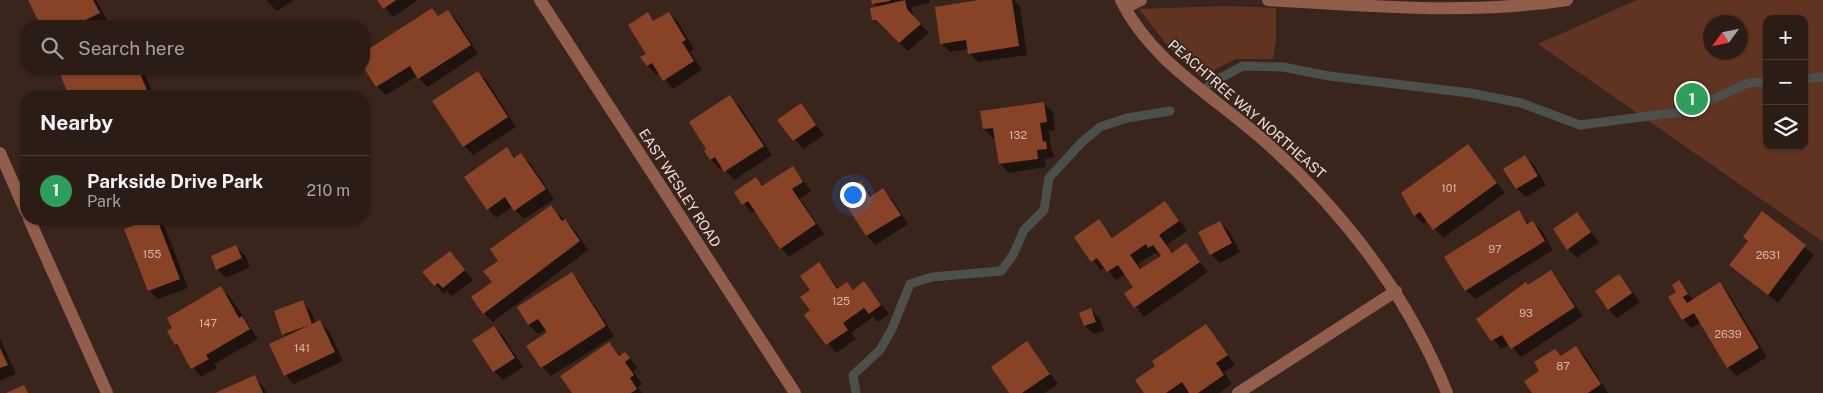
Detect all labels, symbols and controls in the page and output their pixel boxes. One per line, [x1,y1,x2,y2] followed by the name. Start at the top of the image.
[1703,15,1748,60] north arrow
[1763,15,1808,150] map controls
[1763,15,1808,60] button: +
[20,20,370,75] search box
[38,34,66,62] icon: search
[1165,36,1329,182] street label: PEACHTREE WAY NORTHEAST
[78,37,185,59] text: Search here
[1763,60,1808,105] button: −
[1676,80,1708,118] pin: 1
[1763,105,1808,150] button: layers
[40,110,113,135] text: Nearby
[636,126,724,250] street label: EAST WESLEY ROAD
[1009,129,1027,141] house number: 132
[87,170,263,192] text: Parkside Drive Park
[53,181,59,200] text: 1
[306,181,350,200] text: 210 m
[840,182,866,208] your location
[1441,182,1457,194] house number: 101
[87,192,121,211] text: Park
[1488,243,1502,255] house number: 97
[143,248,161,260] house number: 155
[1756,249,1780,261] house number: 2631
[832,295,850,307] house number: 125
[1519,307,1533,319] house number: 93
[199,317,217,329] house number: 147
[1714,328,1742,340] house number: 2639
[294,342,310,354] house number: 141
[1556,360,1570,372] house number: 87

